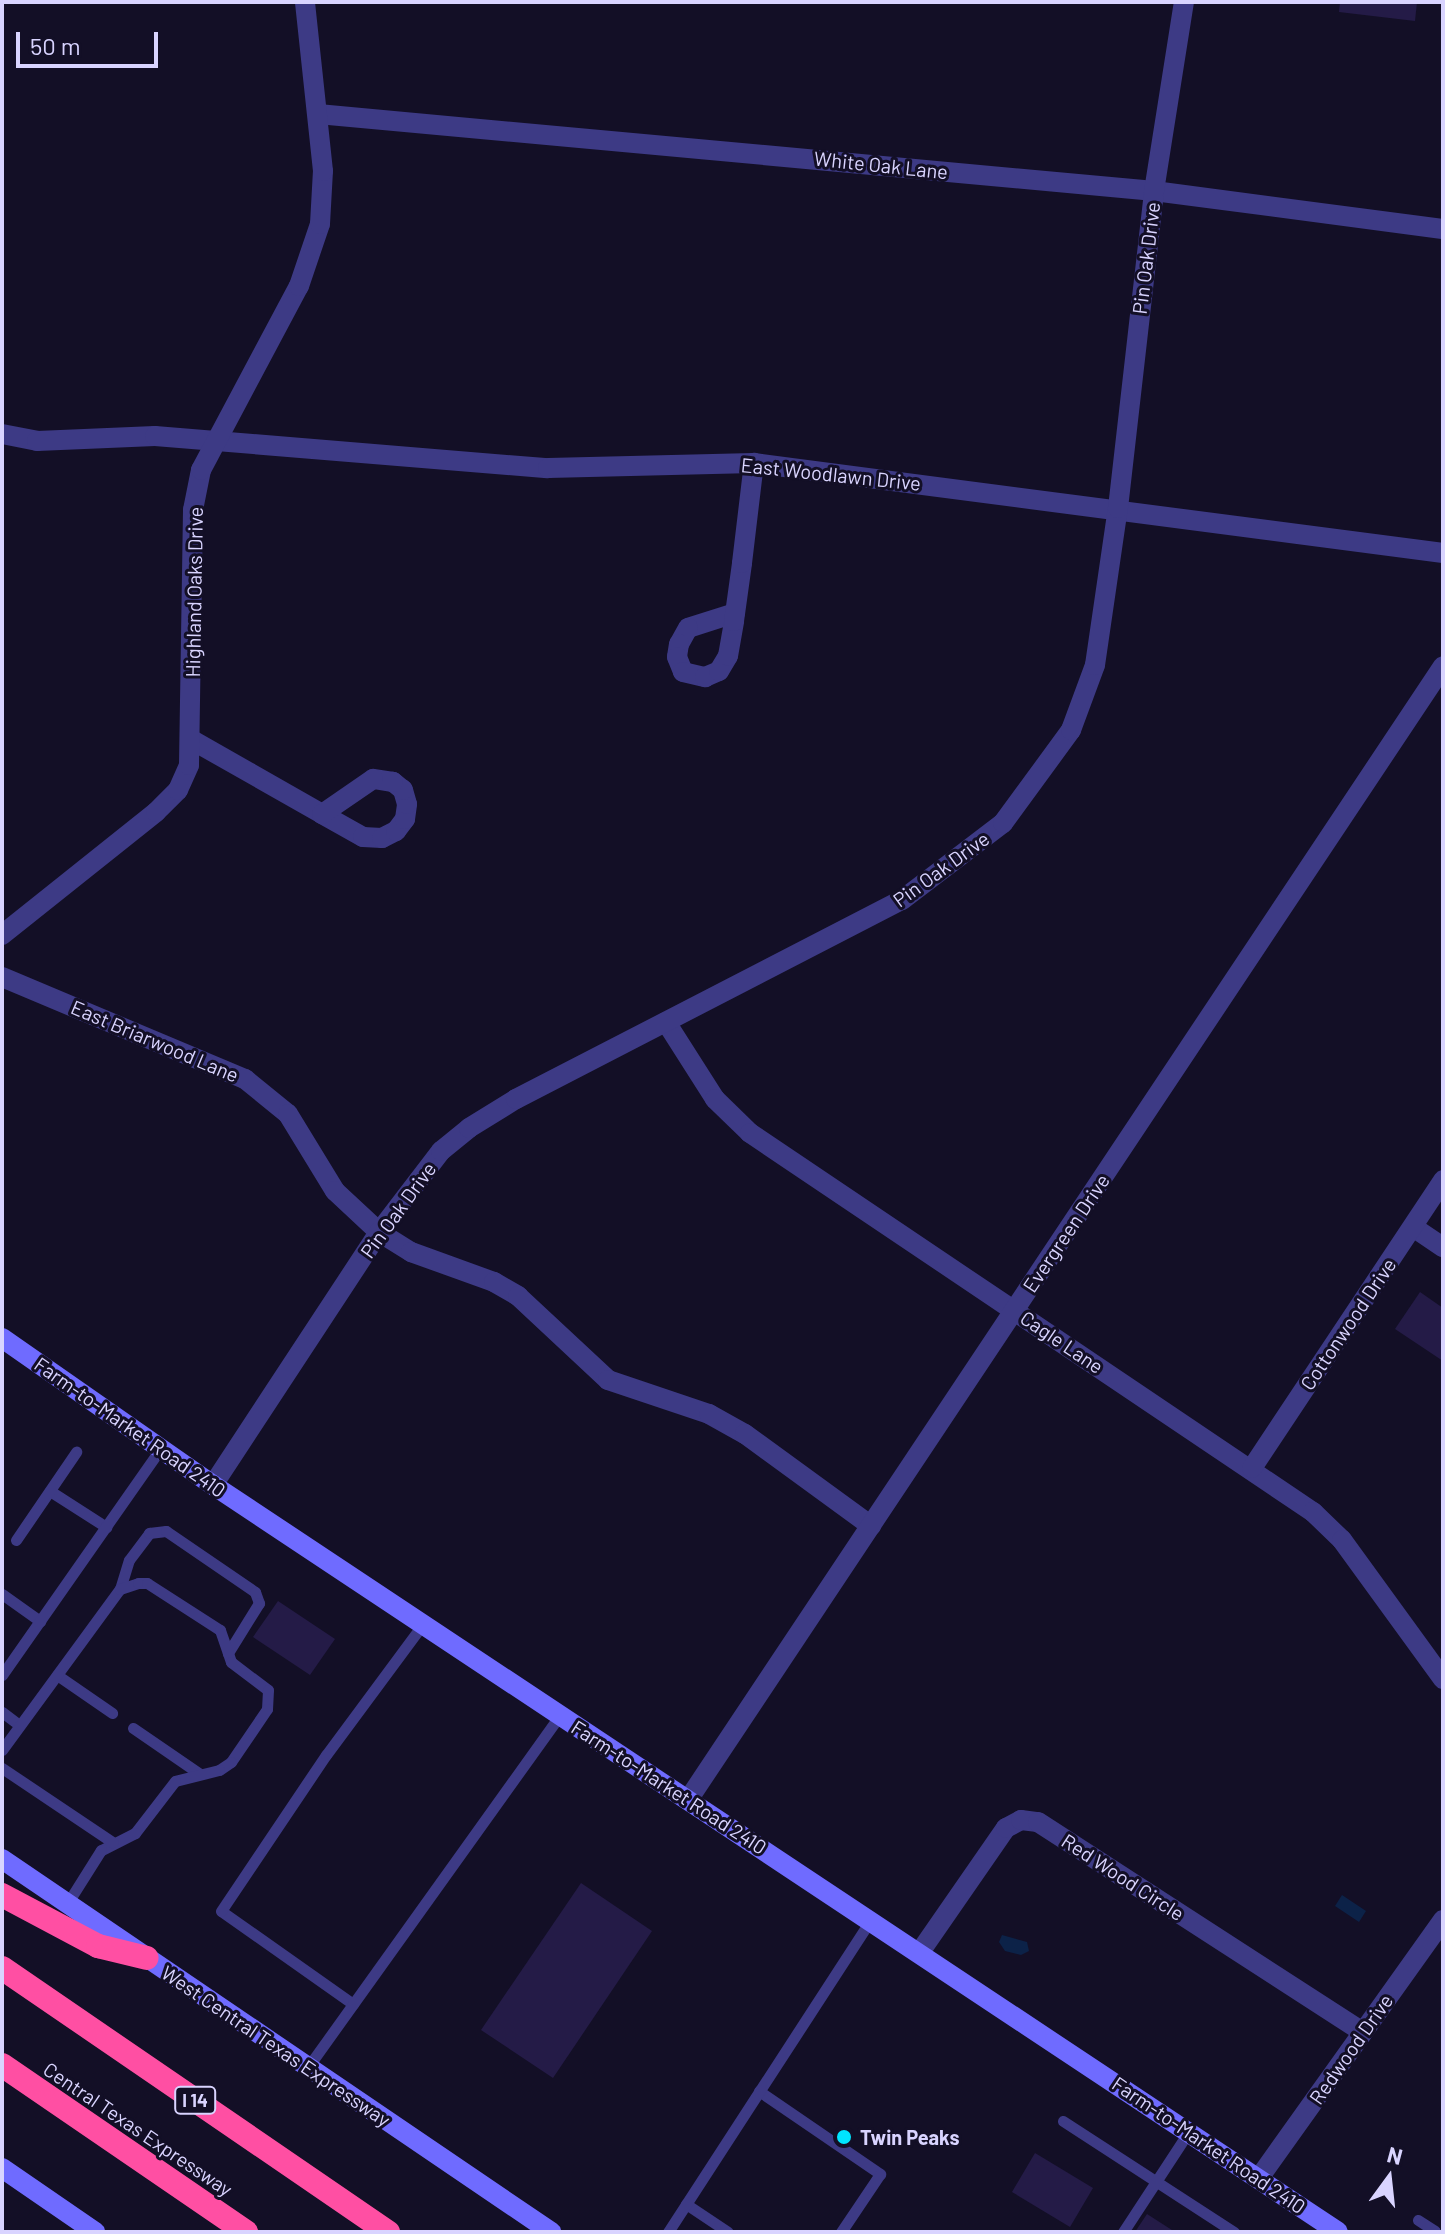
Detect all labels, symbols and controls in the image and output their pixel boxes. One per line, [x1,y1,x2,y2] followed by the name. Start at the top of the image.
[20,16,162,66] scale bar
[30,31,81,60] text: 50 m
[813,146,949,184] street label: White Oak Lane
[1127,201,1165,315] street label: Pin Oak Drive
[740,453,922,495] street label: East Woodlawn Drive
[181,506,207,678] street label: Highland Oaks Drive
[888,826,994,912] street label: Pin Oak Drive
[68,995,242,1087] street label: East Briarwood Lane
[355,1157,441,1263] street label: Pin Oak Drive
[1018,1169,1114,1297] street label: Evergreen Drive
[1295,1253,1401,1395] street label: Cottonwood Drive
[1016,1305,1108,1379] street label: Cagle Lane
[30,1352,230,1502] street label: Farm-to-Market Road 2410
[567,1715,771,1859] street label: Farm-to-Market Road 2410
[1057,1829,1189,1925] street label: Red Wood Circle
[157,1960,395,2132] street label: West Central Texas Expressway
[1304,1989,1398,2109] street label: Redwood Drive
[39,2057,237,2201] street label: Central Texas Expressway
[1108,2071,1310,2219] street label: Farm-to-Market Road 2410
[173,2086,217,2114] road number: I 14
[860,2125,959,2149] place label: Twin Peaks
[835,2128,853,2146] marker: Twin Peaks
[1349,2138,1429,2218] north arrow
[1385,2140,1406,2169] text: N

